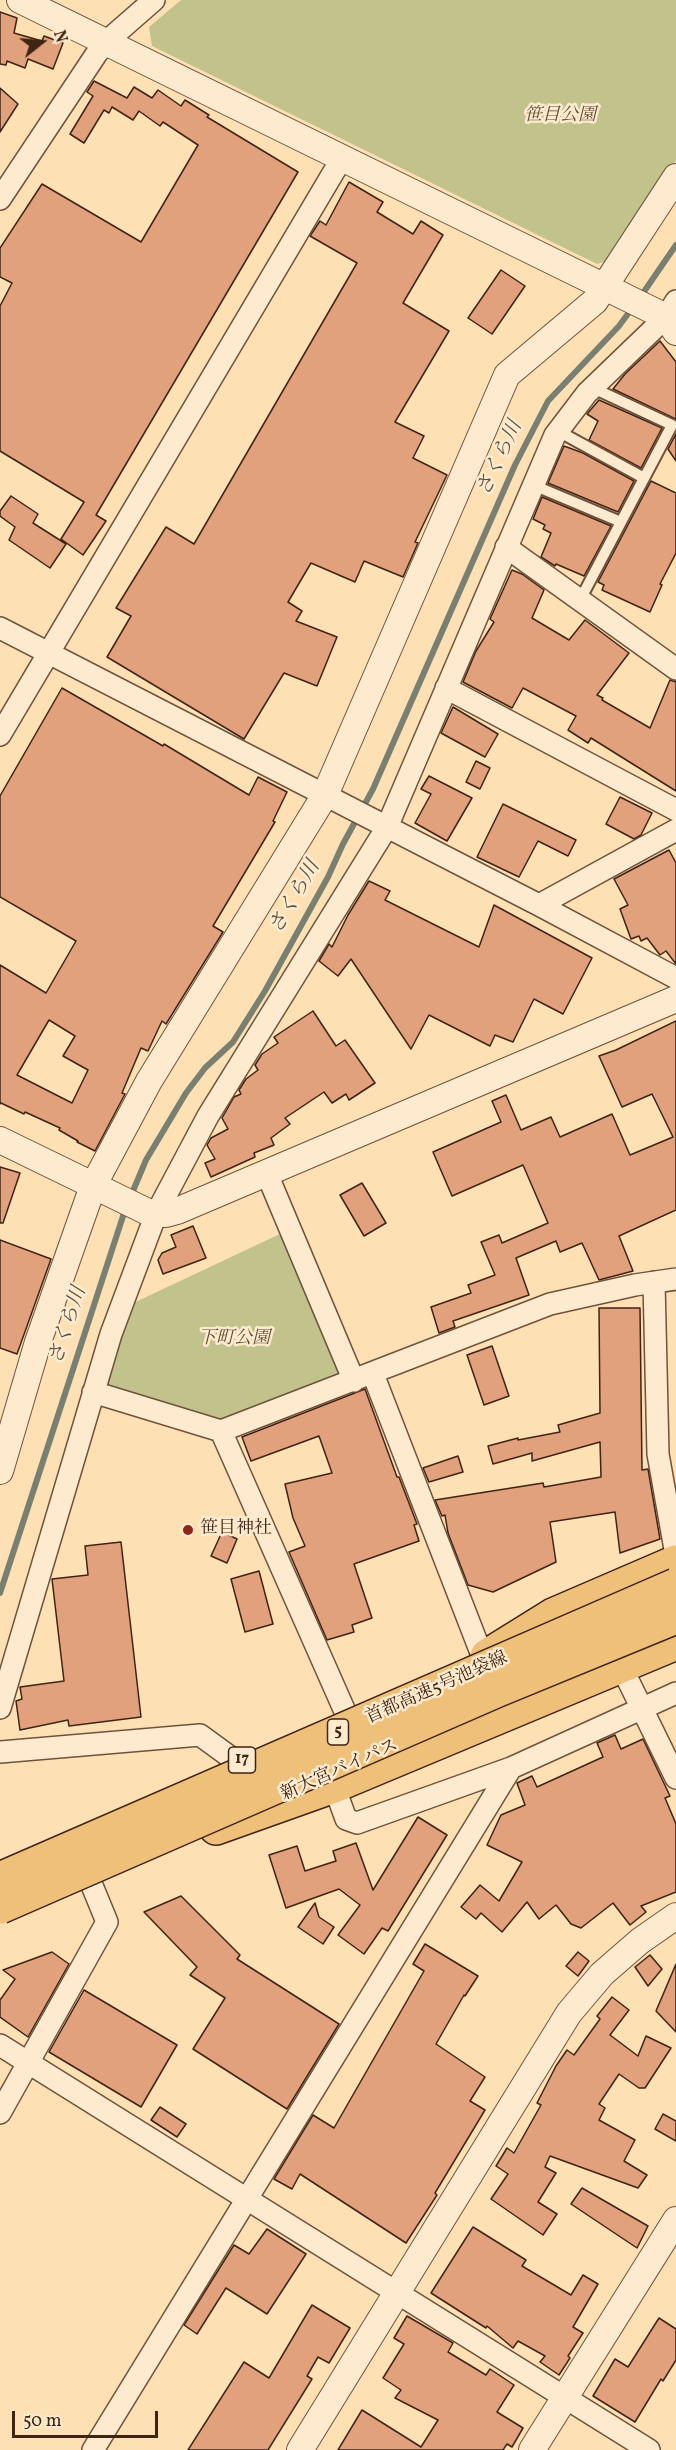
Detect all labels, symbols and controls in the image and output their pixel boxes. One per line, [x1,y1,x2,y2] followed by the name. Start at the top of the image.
[12,12,72,72] north arrow
[47,28,71,46] text: N
[524,106,596,128] park label: 笹目公園
[473,418,529,500] water label: さくら川
[266,857,326,939] water label: さくら川
[45,1284,93,1368] water label: さくら川
[198,1329,270,1351] park label: 下町公園
[200,1519,272,1541] place label: 笹目神社
[181,1523,195,1537] marker: 笹目神社
[363,1648,511,1730] street label: 首都高速5号池袋線
[328,1719,348,1745] road number: 5
[278,1736,402,1806] street label: 新大宮バイパス
[228,1747,256,1773] road number: 17
[15,2399,160,2437] scale bar
[23,2409,62,2434] text: 50 m

